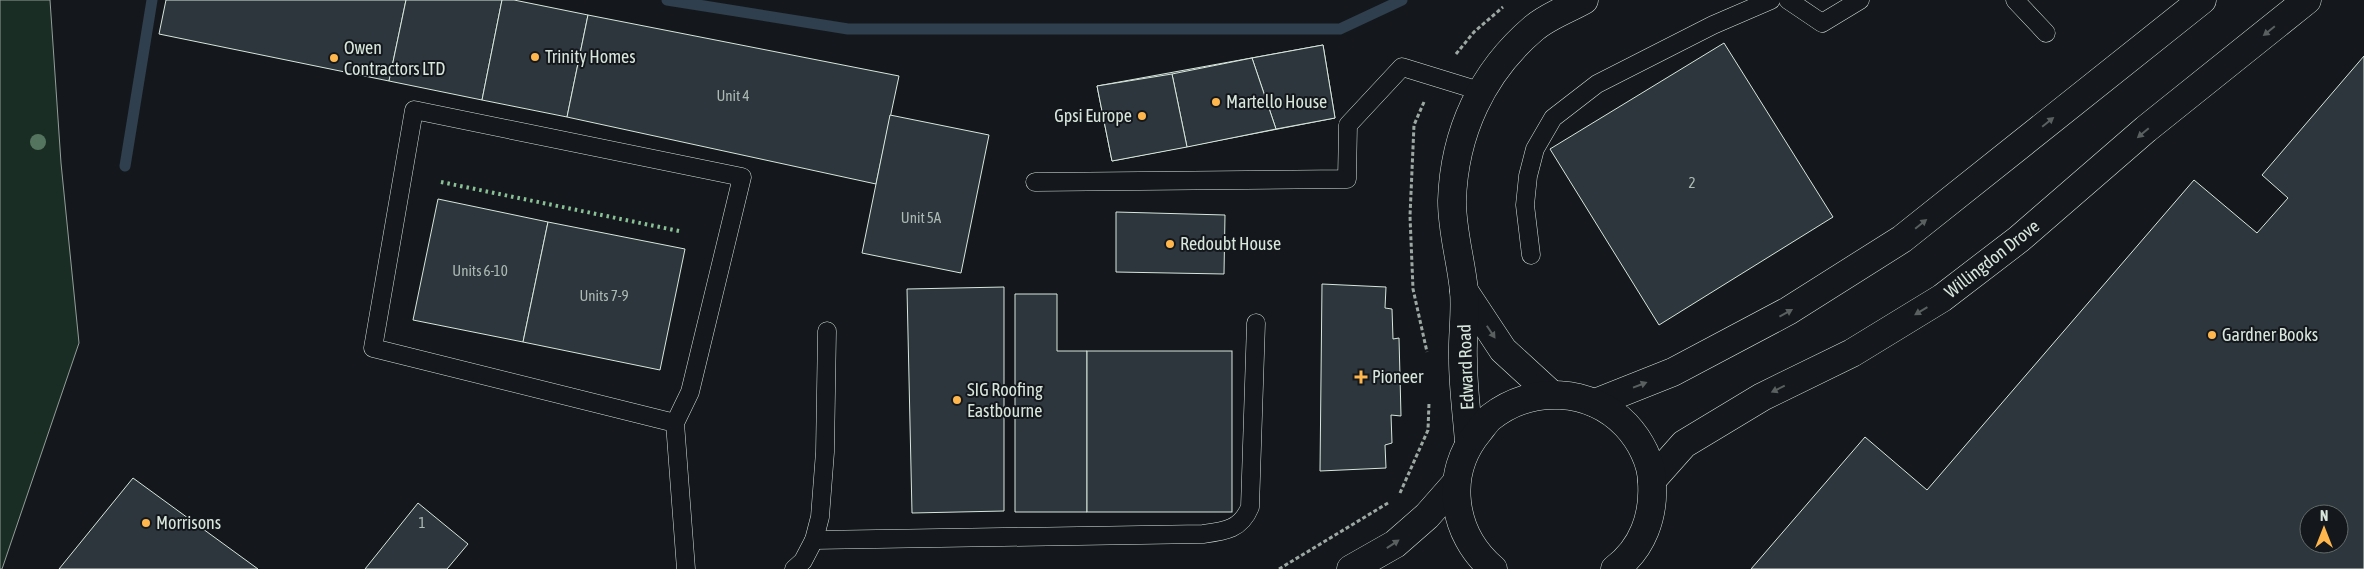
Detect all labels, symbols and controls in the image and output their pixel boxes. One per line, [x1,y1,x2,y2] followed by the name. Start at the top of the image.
[2263,25,2276,36] one-way arrow
[344,37,445,79] place label: Owen Contractors LTD
[545,46,636,67] place label: Trinity Homes
[529,51,541,63] marker: Trinity Homes
[328,52,340,64] marker: Owen Contractors LTD
[716,87,750,104] house number: Unit 4
[1226,91,1327,112] place label: Martello House
[1210,96,1222,108] marker: Martello House
[1054,105,1132,126] place label: Gpsi Europe
[1136,110,1148,122] marker: Gpsi Europe
[2041,117,2054,128] one-way arrow
[2136,127,2149,138] one-way arrow
[1688,174,1696,191] house number: 2
[901,209,942,226] house number: Unit 5A
[1940,215,2043,302] street label: Willingdon Drove
[1915,218,1928,229] one-way arrow
[1180,233,1281,254] place label: Redoubt House
[1164,238,1176,250] marker: Redoubt House
[452,262,508,279] house number: Units 6-10
[579,287,629,304] house number: Units 7-9
[1914,306,1927,315] one-way arrow
[1779,308,1792,317] one-way arrow
[1454,324,1477,410] street label: Edward Road
[2222,324,2318,345] place label: Gardner Books
[1486,325,1496,338] one-way arrow
[2206,329,2218,341] marker: Gardner Books
[1372,366,1424,387] place label: Pioneer
[1354,370,1368,384] marker: Pioneer
[967,379,1043,421] place label: SIG Roofing Eastbourne
[1633,381,1648,389] one-way arrow
[1771,385,1786,393] one-way arrow
[951,394,963,406] marker: SIG Roofing Eastbourne
[2299,504,2349,554] north arrow
[2320,508,2328,524] text: N
[156,512,221,533] place label: Morrisons
[418,514,426,531] house number: 1
[140,517,152,529] marker: Morrisons
[1386,539,1400,549] one-way arrow

